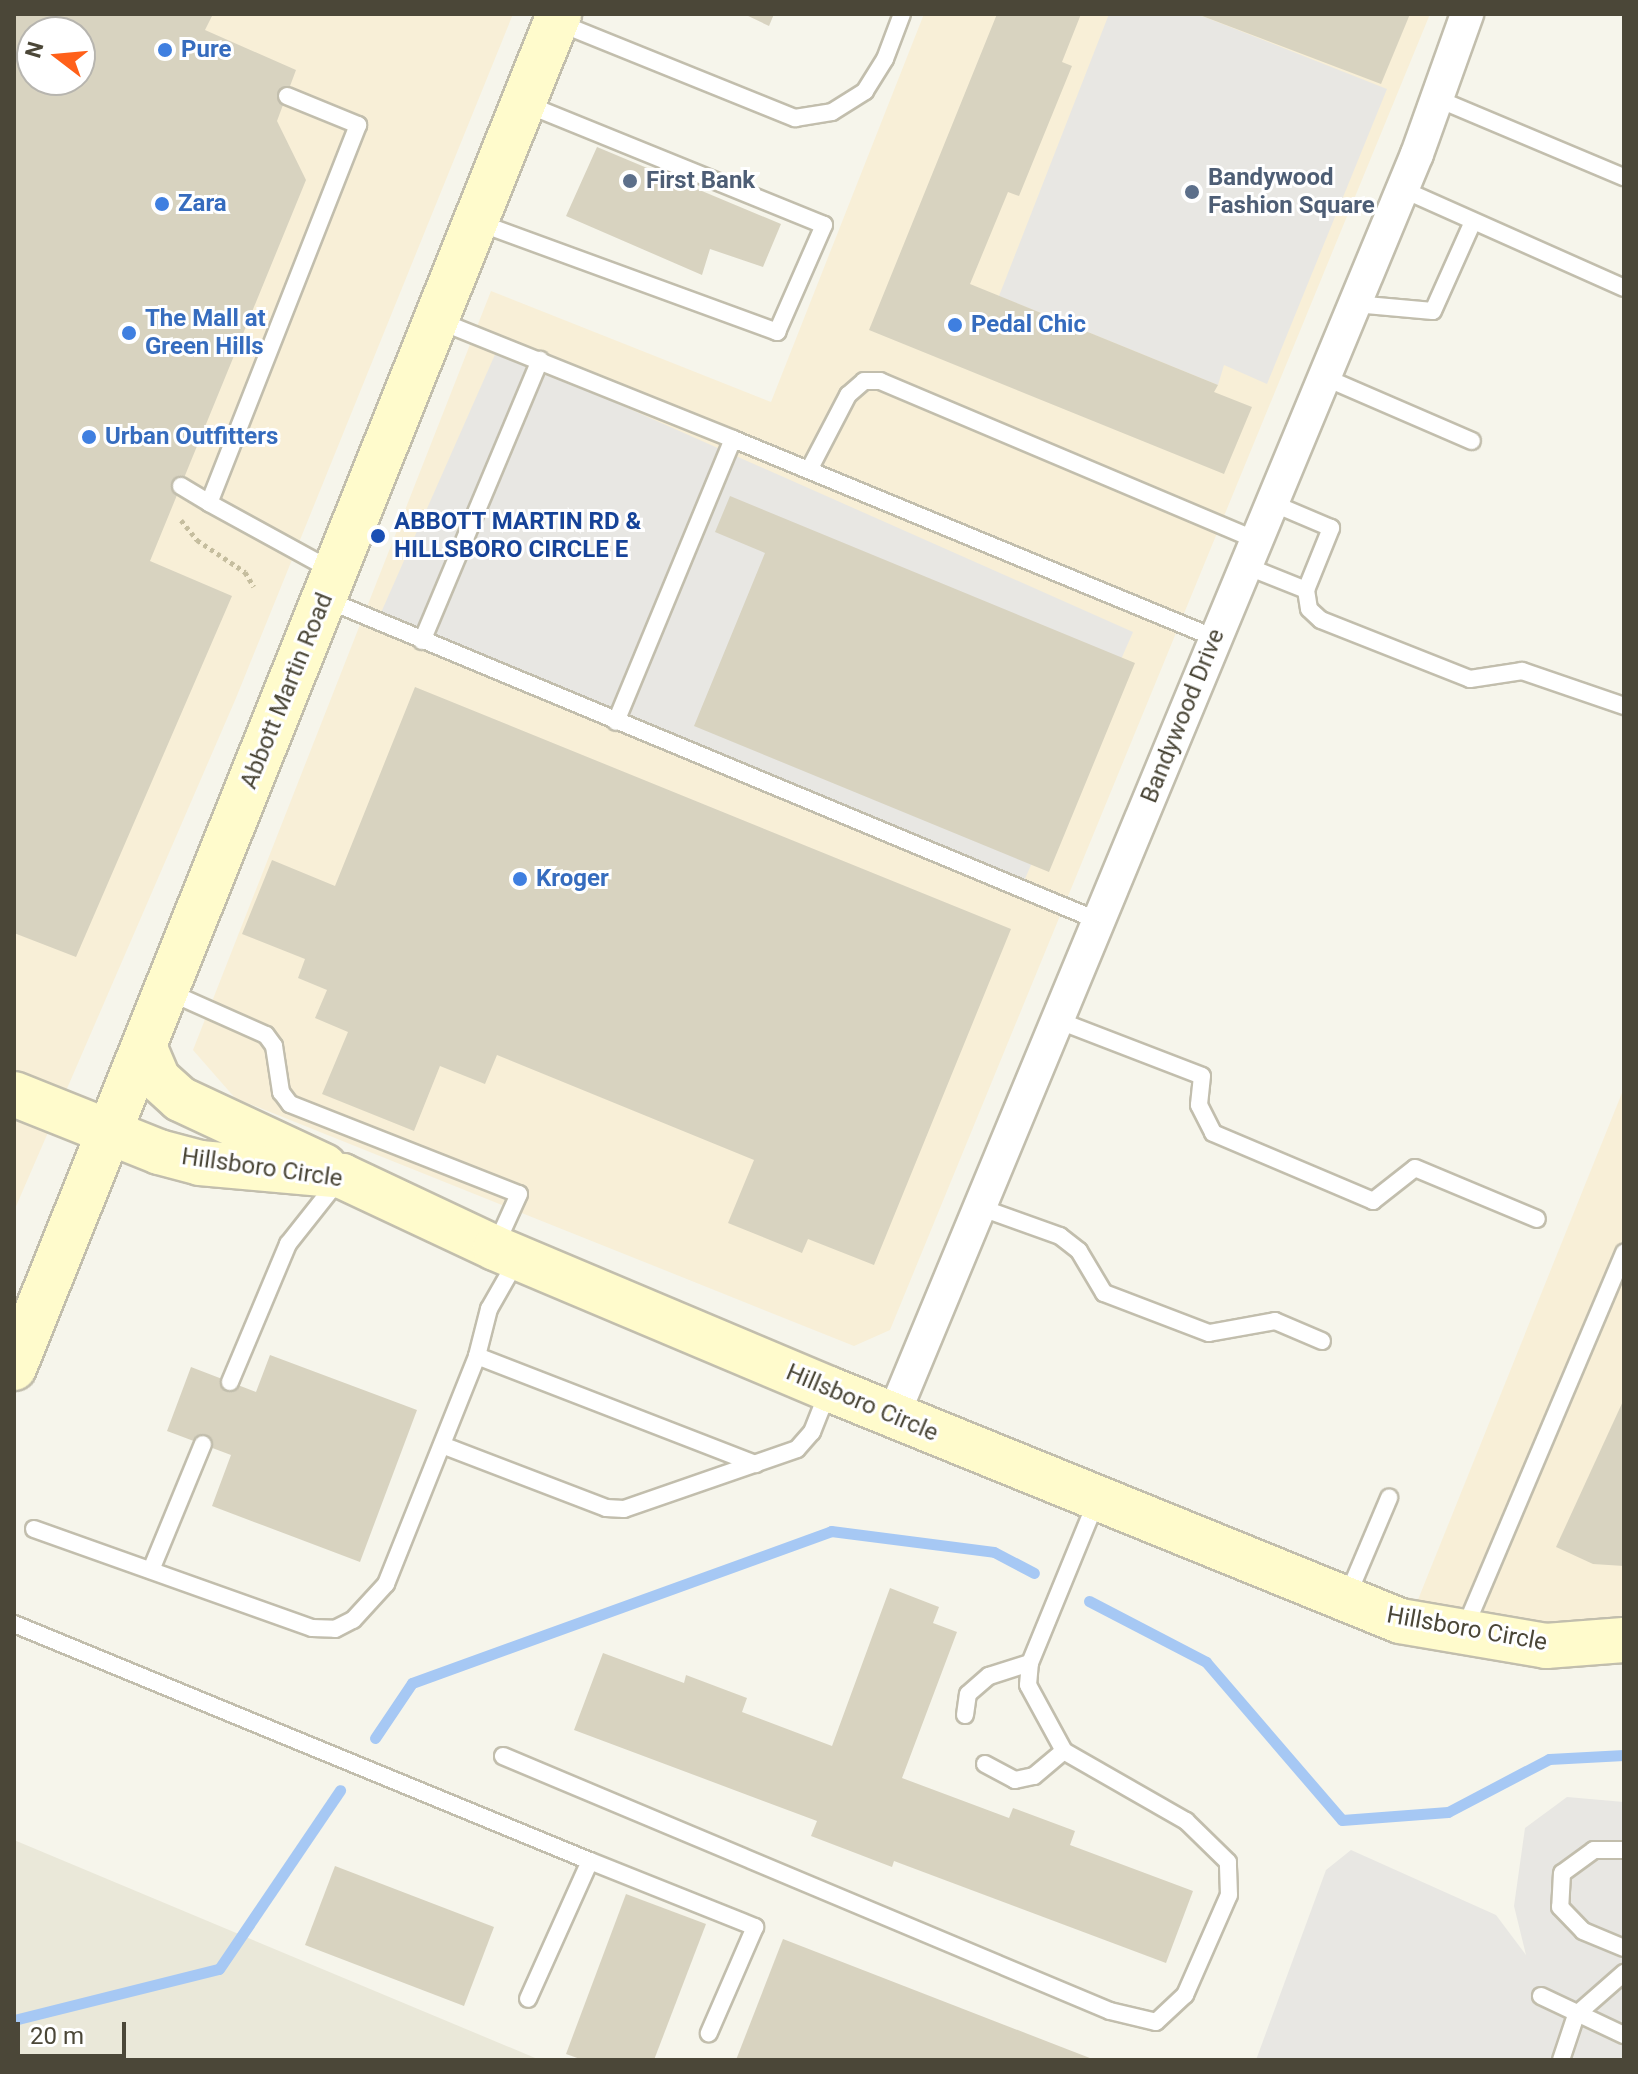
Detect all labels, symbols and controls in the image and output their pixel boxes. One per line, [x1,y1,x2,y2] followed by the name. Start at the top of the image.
[16,16,96,96] north arrow
[181,36,231,64] place label: Pure
[20,39,49,61] text: N
[156,41,174,59] marker: Pure
[1208,164,1375,220] place label: Bandywood Fashion Square
[646,167,755,195] place label: First Bank
[621,172,639,190] marker: First Bank
[1183,183,1201,201] marker: Bandywood Fashion Square
[178,190,227,218] place label: Zara
[153,195,171,213] marker: Zara
[145,305,266,361] place label: The Mall at Green Hills
[971,311,1086,339] place label: Pedal Chic
[946,316,964,334] marker: Pedal Chic
[120,324,138,342] marker: The Mall at Green Hills
[105,423,278,451] place label: Urban Outfitters
[80,428,98,446] marker: Urban Outfitters
[394,508,642,564] place label: ABBOTT MARTIN RD & HILLSBORO CIRCLE E
[369,527,387,545] marker: ABBOTT MARTIN RD & HILLSBORO CIRCLE E
[235,589,339,793] street label: Abbott Martin Road
[1135,625,1231,807] street label: Bandywood Drive
[536,865,609,893] place label: Kroger
[511,870,529,888] marker: Kroger
[180,1142,344,1194] street label: Hillsboro Circle
[782,1358,942,1448] street label: Hillsboro Circle
[1385,1601,1549,1657] street label: Hillsboro Circle
[20,2006,130,2056] scale bar
[30,2022,84,2050] text: 20 m

